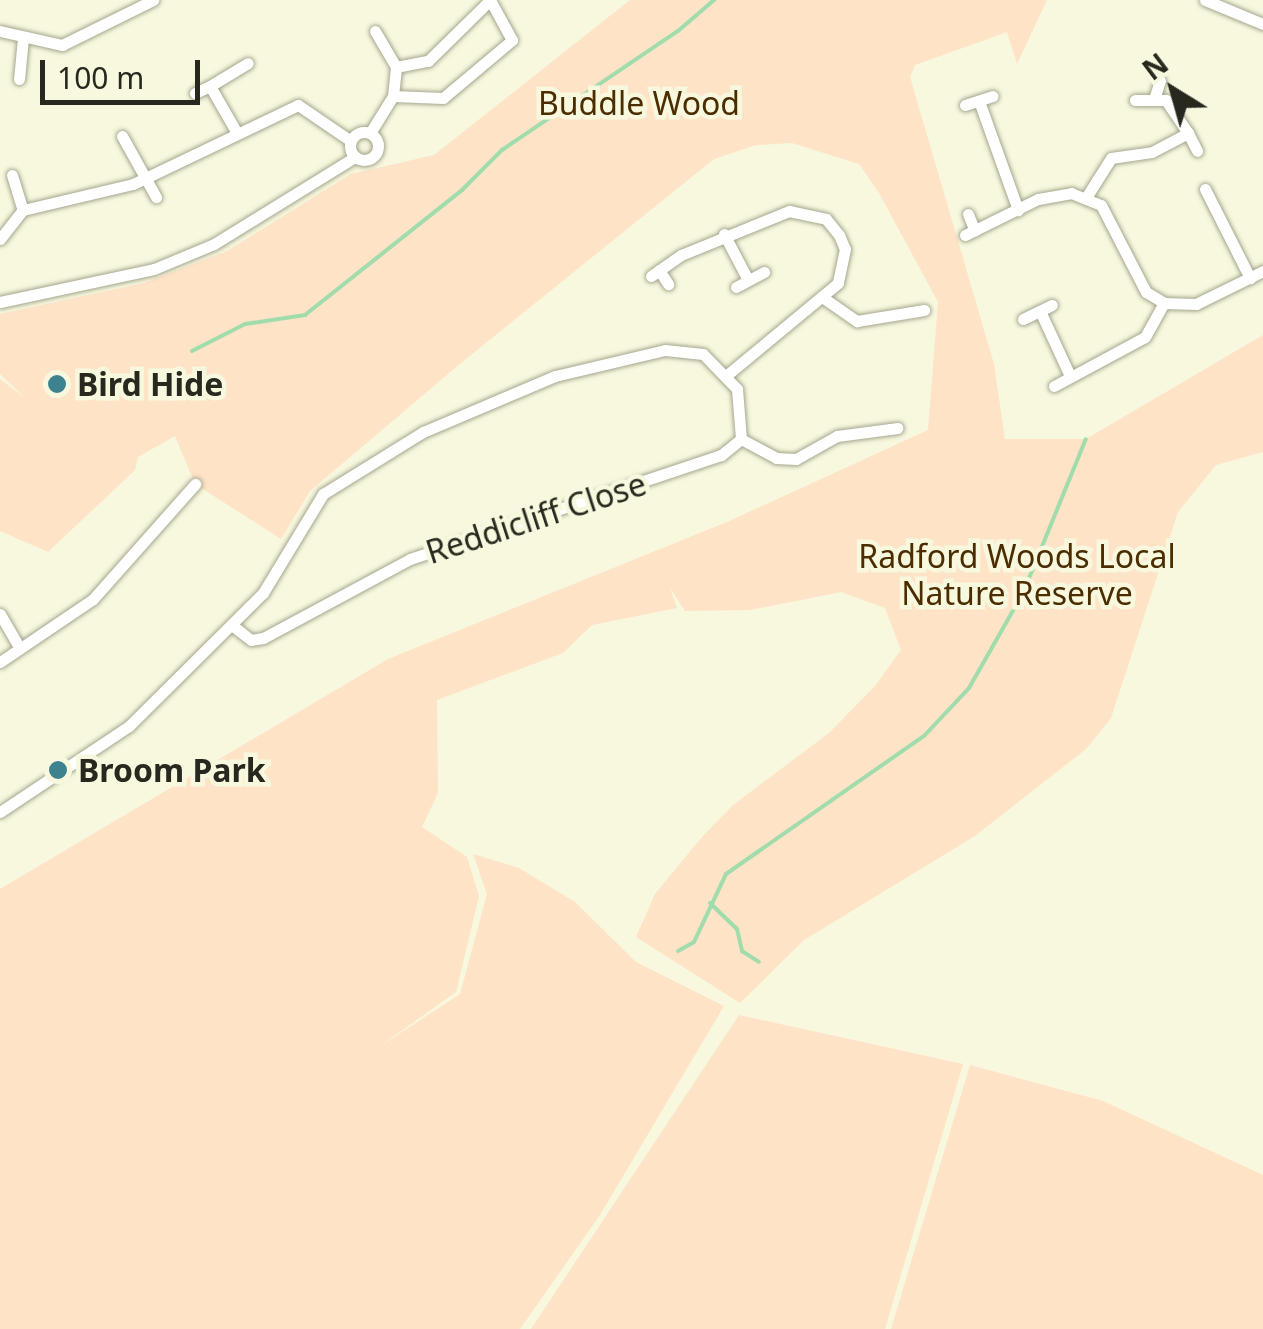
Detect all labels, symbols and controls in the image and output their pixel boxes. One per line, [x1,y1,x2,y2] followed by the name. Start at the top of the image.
[45,40,205,102] scale bar
[1123,40,1223,140] north arrow
[1134,44,1175,88] text: N
[57,57,144,98] text: 100 m
[538,84,740,122] park label: Buddle Wood
[77,365,223,403] place label: Bird Hide
[46,373,68,395] marker: Bird Hide
[421,464,651,572] street label: Reddicliff Close
[858,538,1176,613] park label: Radford Woods Local Nature Reserve
[78,751,266,789] place label: Broom Park
[47,759,69,781] marker: Broom Park

